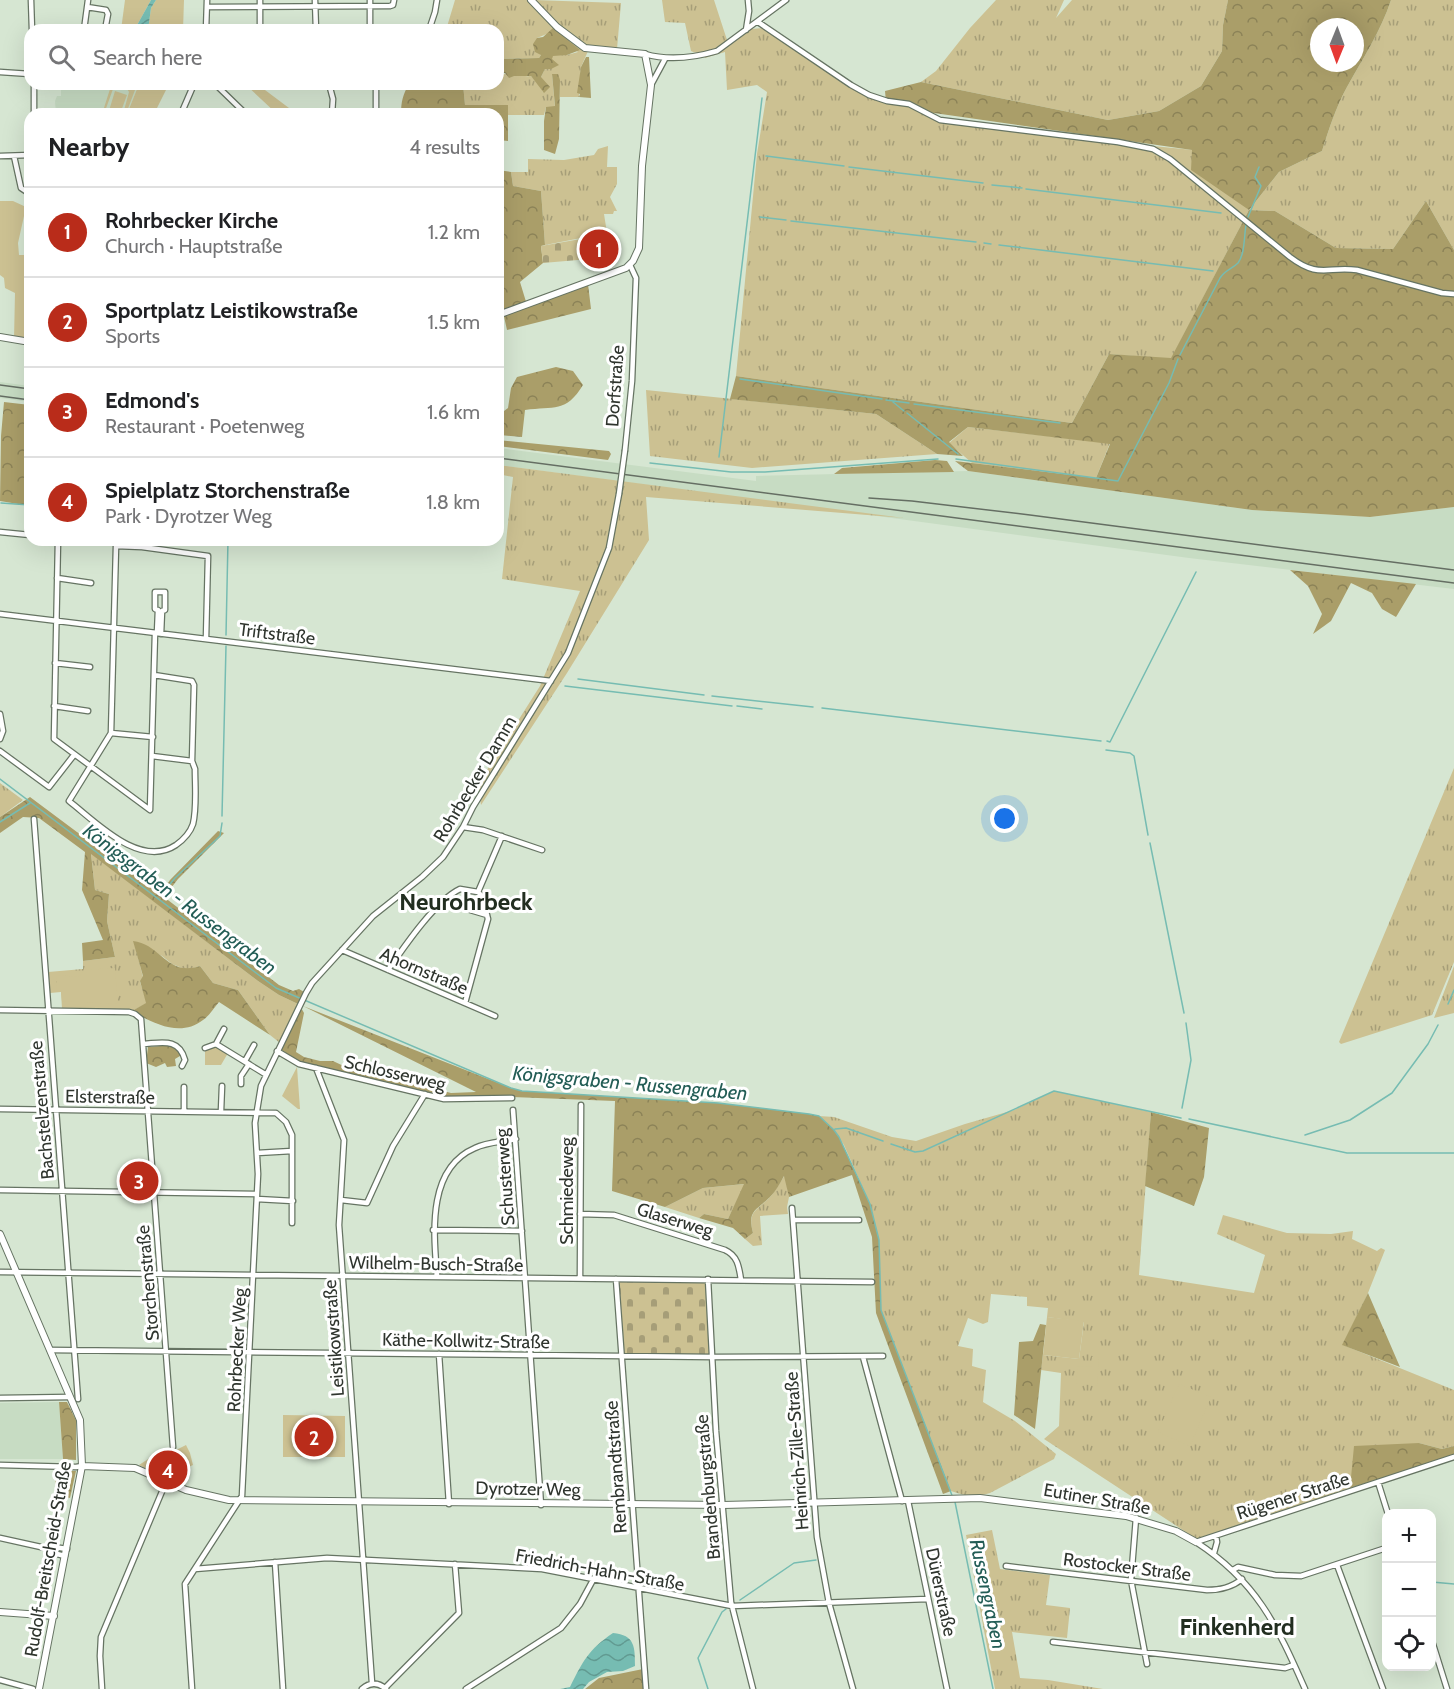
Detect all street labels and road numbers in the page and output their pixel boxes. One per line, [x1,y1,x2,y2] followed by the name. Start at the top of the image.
[601,344,629,428] street label: Dorfstraße
[238,618,316,650] street label: Triftstraße
[429,712,521,846] street label: Rohrbecker Damm
[377,943,471,999] street label: Ahornstraße
[25,1040,59,1180] street label: Bachstelzenstraße
[342,1051,449,1096] street label: Schlosserweg
[65,1085,155,1109] street label: Elsterstraße
[491,1127,519,1226] street label: Schusterweg
[556,1136,578,1245] street label: Schmiedeweg
[634,1198,717,1242] street label: Glaserweg
[132,1224,164,1342] street label: Storchenstraße
[349,1251,523,1277] street label: Wilhelm-Busch-Straße
[319,1279,349,1397] street label: Leistikowstraße
[223,1286,251,1413] street label: Rohrbecker Weg
[382,1329,550,1353] street label: Käthe-Kollwitz-Straße
[780,1371,814,1531] street label: Heinrich-Zille-Straße
[600,1400,632,1534] street label: Rembrandtstraße
[691,1414,725,1560] street label: Brandenburgstraße
[20,1459,76,1659] street label: Rudolf-Breitscheid-Straße
[1234,1467,1352,1525] street label: Rügener Straße
[475,1477,582,1501] street label: Dyrotzer Weg
[1042,1479,1152,1519] street label: Eutiner Straße
[514,1544,686,1596] street label: Friedrich-Hahn-Straße
[921,1546,961,1638] street label: Dürerstraße
[1062,1548,1192,1586] street label: Rostocker Straße

